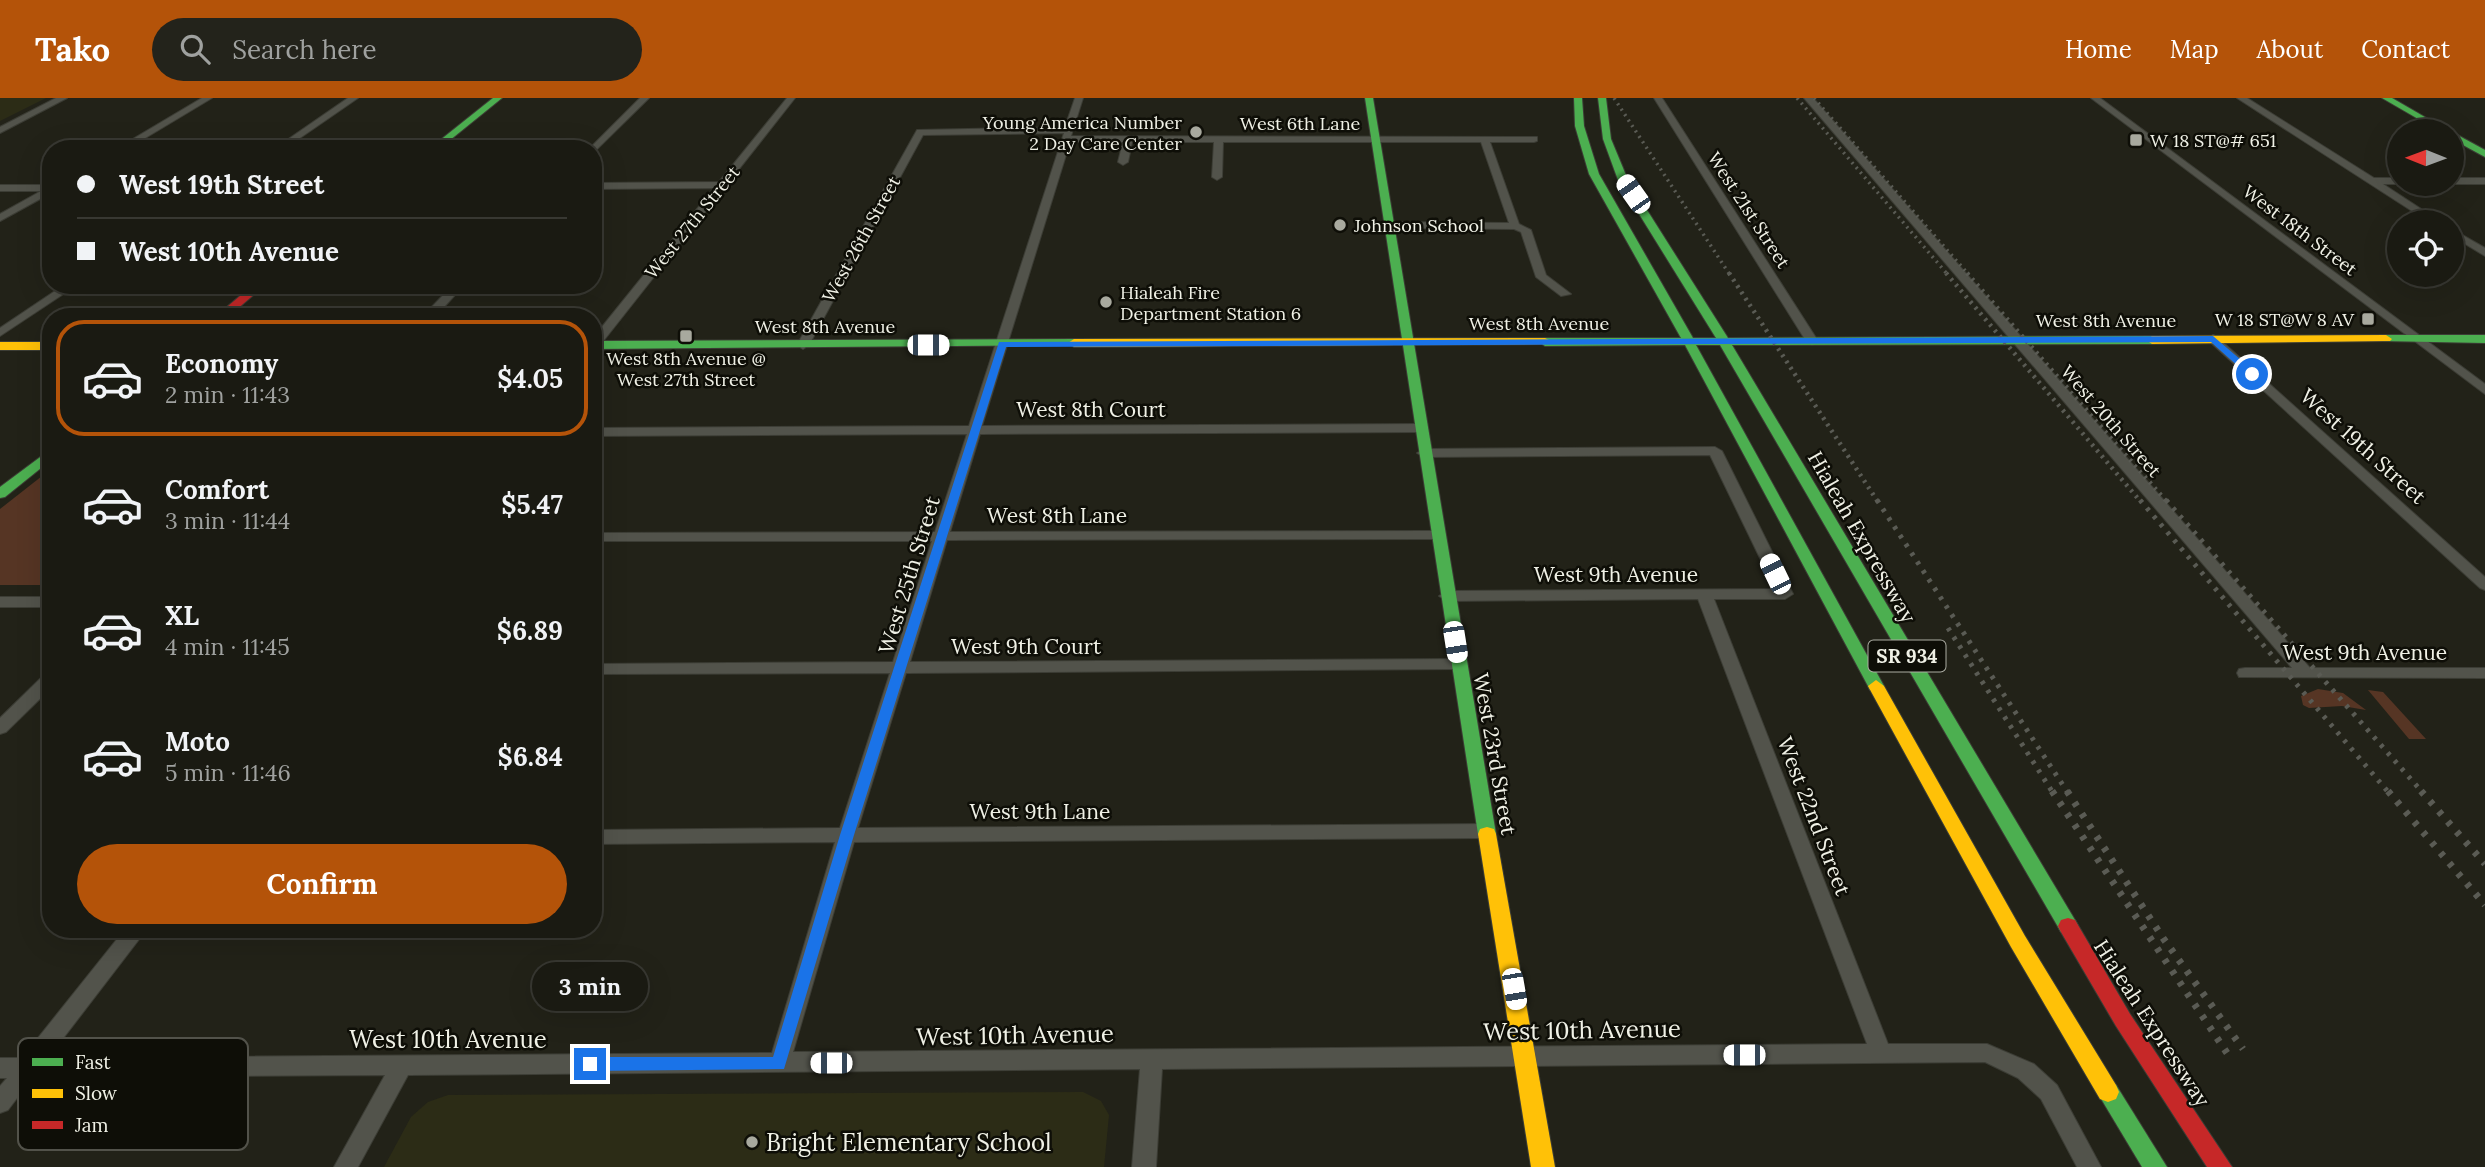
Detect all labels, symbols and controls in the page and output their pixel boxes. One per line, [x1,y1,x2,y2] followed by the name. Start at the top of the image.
[152,18,642,81] search box
[35,28,110,70] text: Tako
[176,30,214,68] icon: search
[232,33,377,66] text: Search here
[2065,34,2132,65] text: Home
[2170,34,2219,65] text: Map
[2257,34,2323,65] text: About
[2361,34,2450,65] text: Contact
[982,111,1182,155] place label: Young America Number 2 Day Care Center
[1240,112,1361,135] street label: West 6th Lane
[2387,119,2464,196] north arrow
[2387,119,2464,287] map controls
[1188,124,1204,140] marker: Young America Number 2 Day Care Center
[2150,129,2276,152] place label: W 18 ST@# 651
[2128,132,2144,148] marker: W 18 ST@# 651
[1703,147,1795,273] street label: West 21st Street
[639,161,745,283] street label: West 27th Street
[119,168,324,201] text: West 19th Street
[1613,171,1654,217] car
[817,172,905,306] street label: West 26th Street
[2238,180,2362,280] street label: West 18th Street
[2387,210,2464,287] button: locate
[1353,214,1484,237] place label: Johnson School
[1332,217,1348,233] marker: Johnson School
[119,235,339,268] text: West 10th Avenue
[1120,281,1301,325] place label: Hialeah Fire Department Station 6
[1098,294,1114,310] marker: Hialeah Fire Department Station 6
[2215,308,2355,331] place label: W 18 ST@W 8 AV
[2036,309,2177,332] street label: West 8th Avenue
[2360,311,2376,327] marker: W 18 ST@W 8 AV
[1469,312,1610,335] street label: West 8th Avenue
[755,315,896,338] street label: West 8th Avenue
[678,328,694,344] marker: West 8th Avenue @ West 27th Street
[908,335,950,356] car
[81,347,144,410] icon: car
[165,347,278,380] text: Economy
[606,347,766,391] place label: West 8th Avenue @ West 27th Street
[2236,358,2268,390] route start
[2056,360,2166,482] street label: West 20th Street
[497,362,563,395] text: $4.05
[165,380,290,409] text: 2 min · 11:43
[2294,382,2432,510] street label: West 19th Street
[1016,396,1167,423] street label: West 8th Court
[1802,446,1922,628] street label: Hialeah Expressway
[81,473,144,536] icon: car
[165,473,269,506] text: Comfort
[501,488,563,521] text: $5.47
[872,492,946,657] street label: West 25th Street
[987,502,1127,529] street label: West 8th Lane
[165,506,290,535] text: 3 min · 11:44
[1757,551,1794,597] car
[1534,561,1698,588] street label: West 9th Avenue
[81,599,144,662] icon: car
[165,599,199,632] text: XL
[497,614,563,647] text: $6.89
[1442,620,1469,664] car
[165,632,290,661] text: 4 min · 11:45
[951,633,1102,660] street label: West 9th Court
[2283,639,2447,666] street label: West 9th Avenue
[1868,640,1946,671] road number: SR 934
[1467,671,1523,838] street label: West 23rd Street
[81,725,144,788] icon: car
[165,725,230,758] text: Moto
[1771,733,1857,900] street label: West 22nd Street
[498,740,563,773] text: $6.84
[165,758,291,787] text: 5 min · 11:46
[970,798,1110,825] street label: West 9th Lane
[77,844,567,924] button: Confirm
[2088,934,2216,1112] street label: Hialeah Expressway
[532,962,648,1012] callout: 3 min
[1501,966,1528,1012] car
[559,972,621,1001] text: 3 min
[1483,1013,1681,1047] street label: West 10th Avenue
[916,1018,1114,1052] street label: West 10th Avenue
[349,1024,547,1055] street label: West 10th Avenue
[18,1038,248,1150] legend
[1724,1045,1766,1066] car
[574,1048,606,1080] route end
[75,1050,111,1074] text: Fast
[811,1053,853,1074] car
[75,1081,118,1105] text: Slow
[74,1113,109,1137] text: Jam
[766,1127,1052,1158] place label: Bright Elementary School
[744,1134,760,1150] marker: Bright Elementary School

